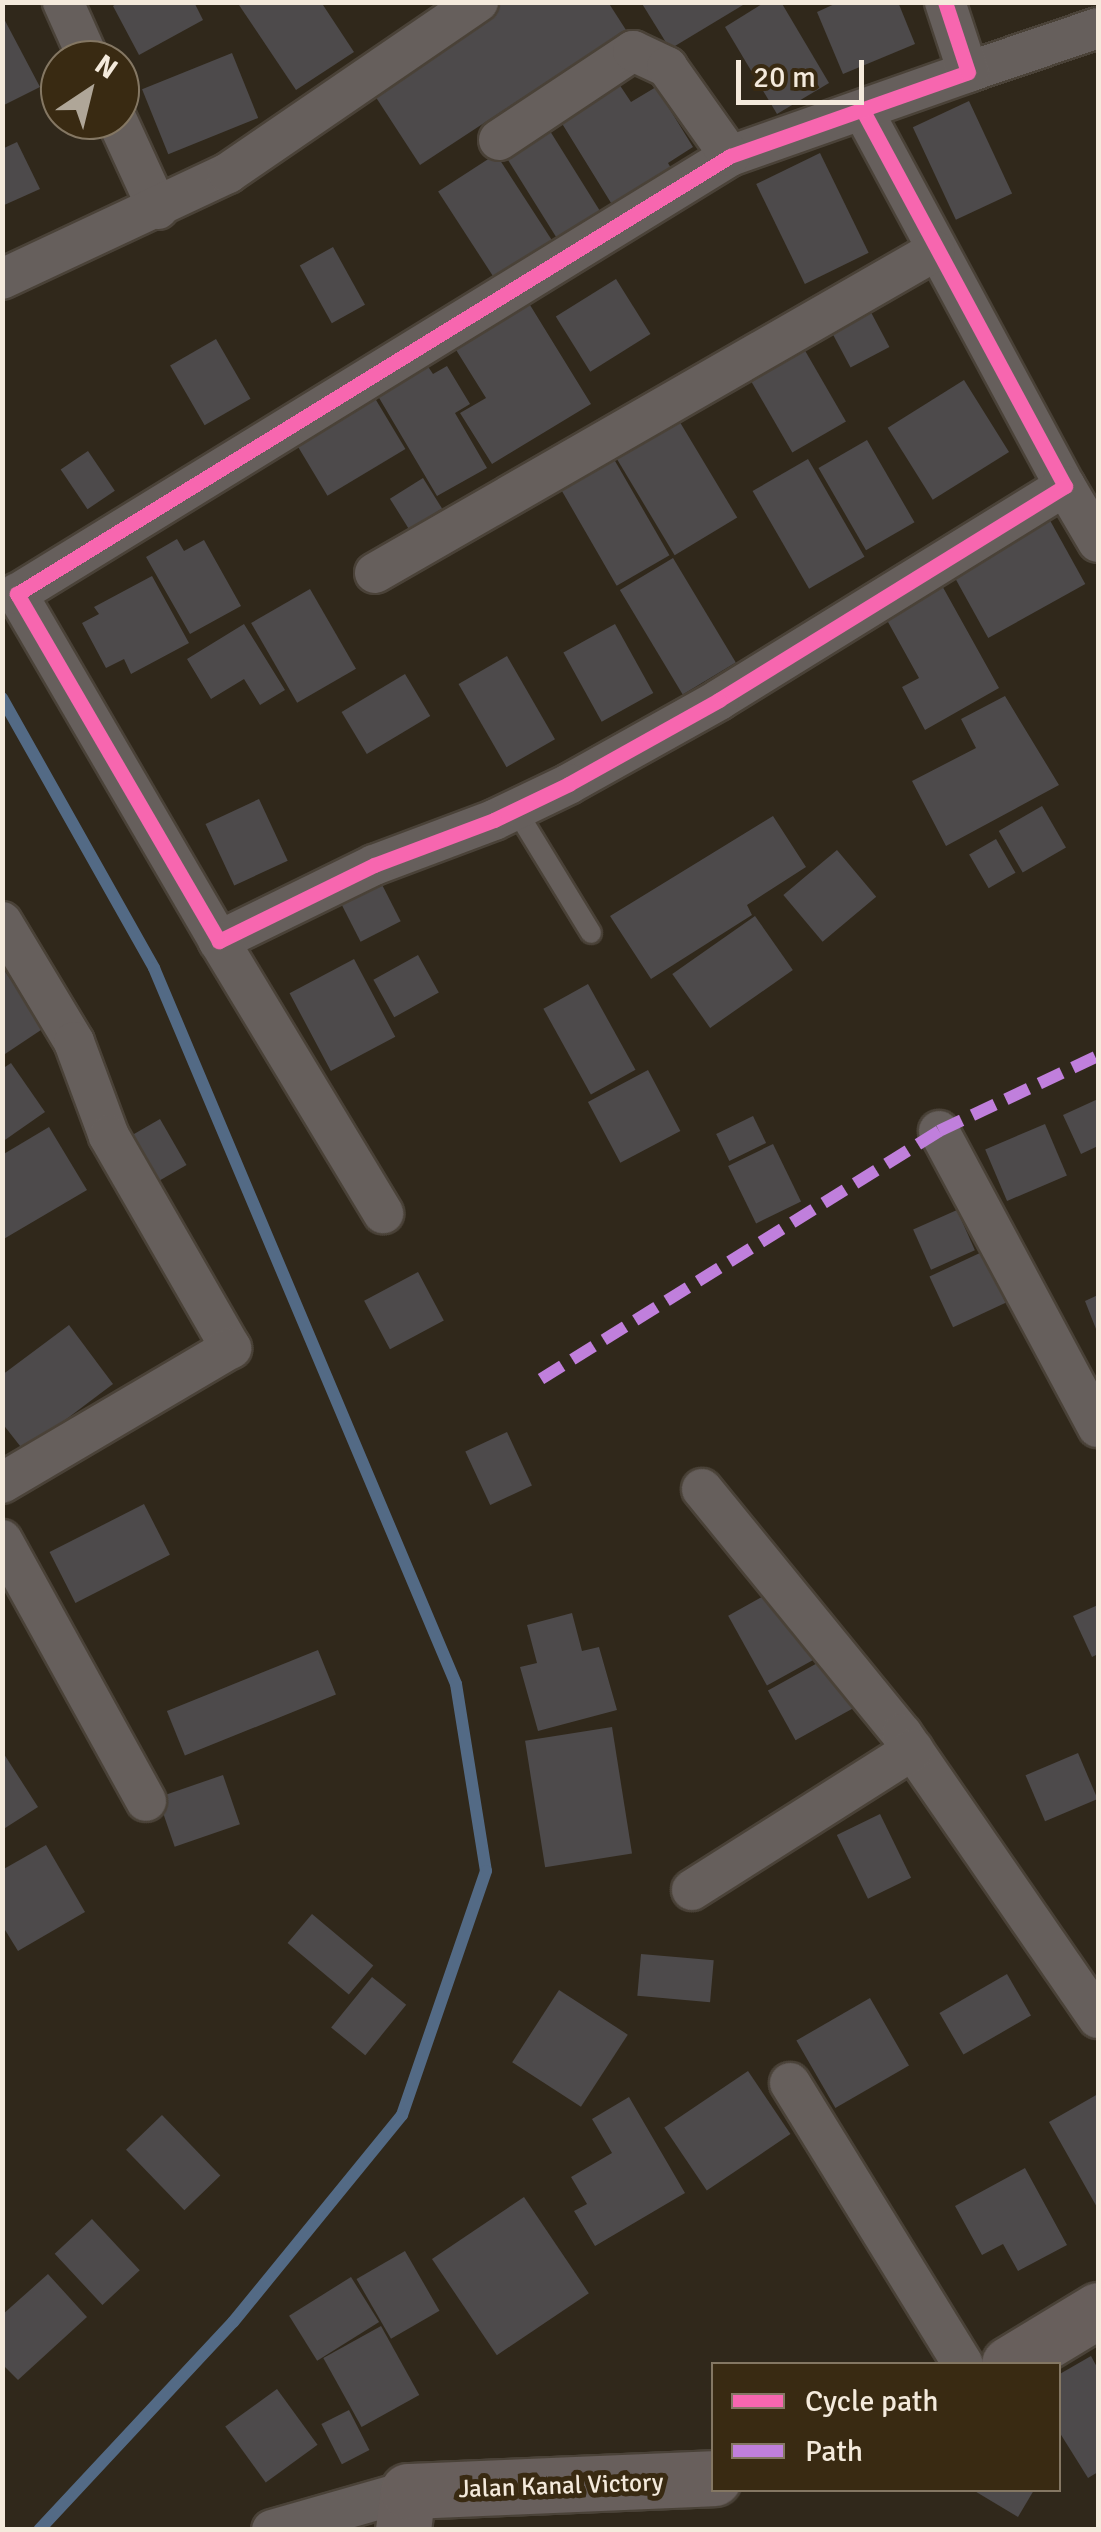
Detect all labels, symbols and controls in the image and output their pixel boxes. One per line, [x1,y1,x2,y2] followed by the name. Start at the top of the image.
[40,40,140,140] north arrow
[741,40,868,102] scale bar
[88,48,124,87] text: N
[753,59,816,96] text: 20 m
[711,2362,1061,2492] legend
[805,2383,939,2420] text: Cycle path
[805,2433,863,2470] text: Path
[458,2467,664,2505] street label: Jalan Kanal Victory

